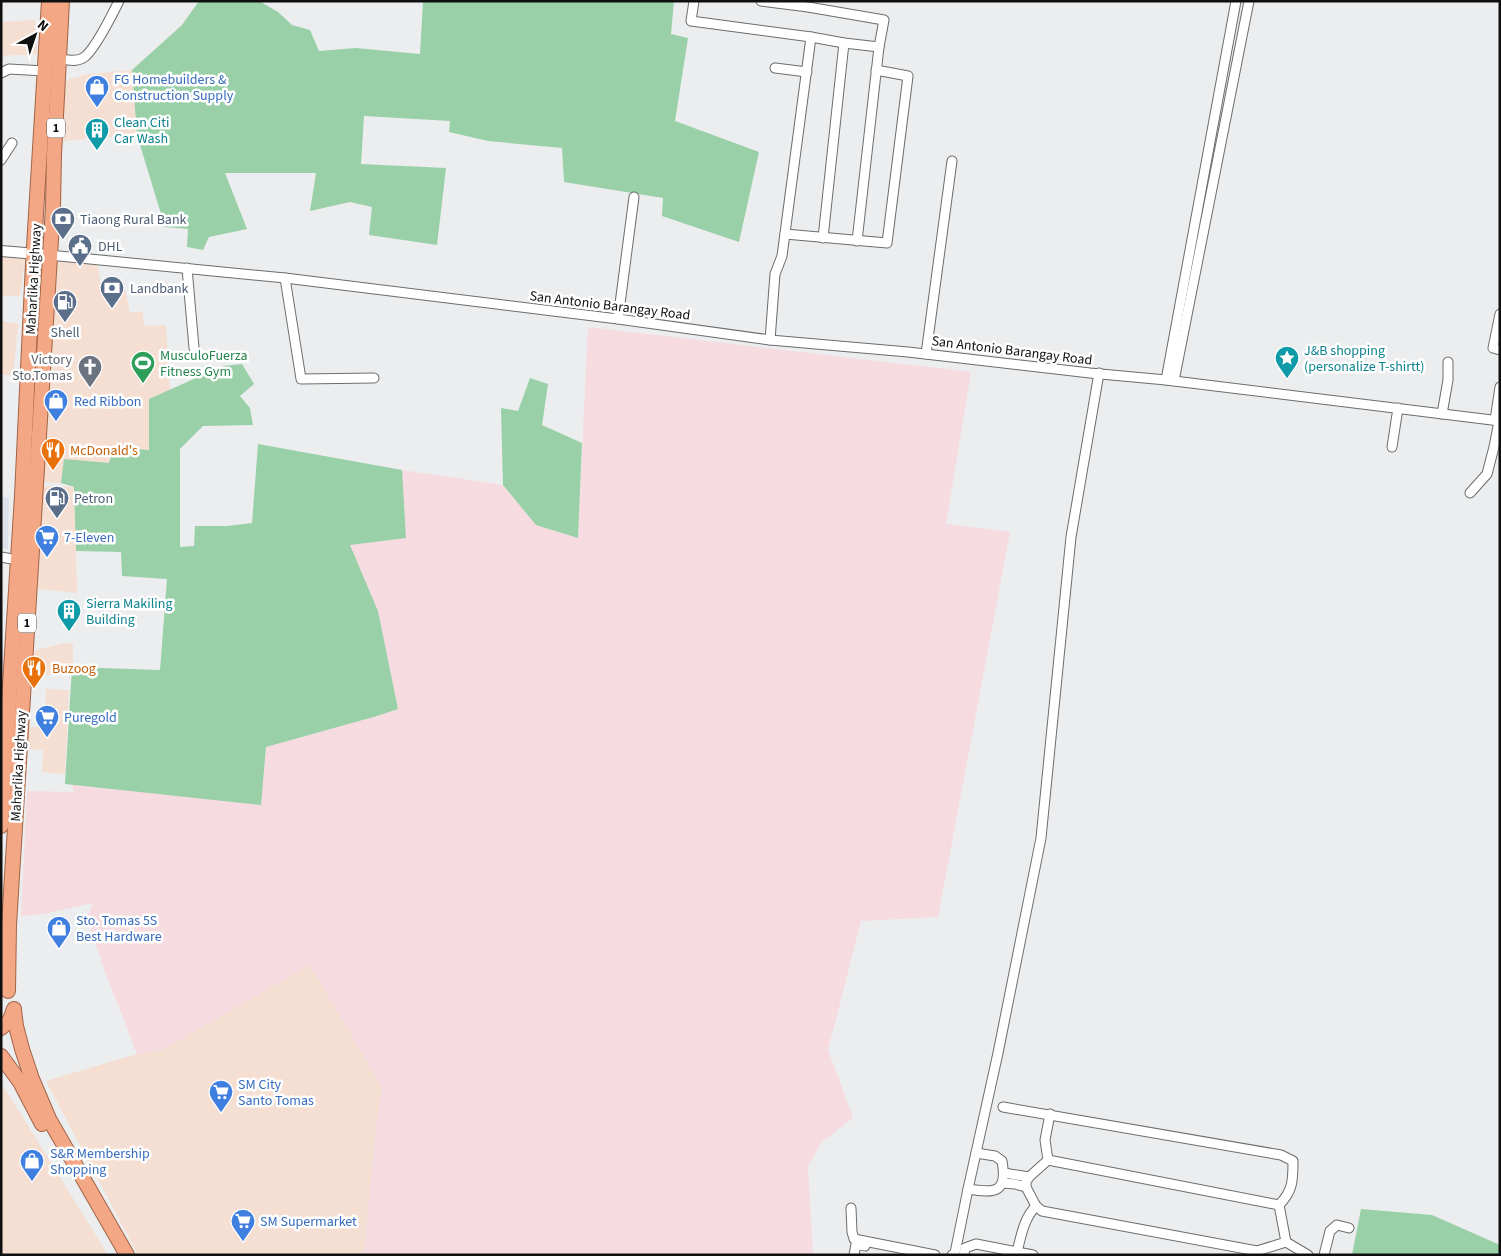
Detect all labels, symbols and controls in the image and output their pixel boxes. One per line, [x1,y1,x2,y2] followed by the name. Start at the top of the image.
[10,10,60,60] north arrow
[33,15,53,36] text: N
[114,70,234,106] place label: FG Homebuilders & Construction Supply
[84,74,110,108] shop icon: FG Homebuilders & Construction Supply
[114,113,169,149] place label: Clean Citi Car Wash
[84,117,110,151] building icon: Clean Citi Car Wash
[47,119,65,138] road number: 1
[50,206,76,240] bank icon: Tiaong Rural Bank
[80,210,187,230] place label: Tiaong Rural Bank
[21,223,47,335] street label: Maharlika Highway
[67,233,93,267] public building icon: DHL
[98,237,123,257] place label: DHL
[99,275,125,309] bank icon: Landbank
[130,279,189,299] place label: Landbank
[528,286,691,326] street label: San Antonio Barangay Road
[52,289,78,323] fuel station icon: Shell
[50,323,80,343] place label: Shell
[930,331,1093,371] street label: San Antonio Barangay Road
[1304,341,1425,377] place label: J&B shopping (personalize T-shirtt)
[1274,345,1300,379] place icon: J&B shopping (personalize T-shirtt)
[160,346,248,382] place label: MusculoFuerza Fitness Gym
[12,350,72,386] place label: Victory Sto.Tomas
[130,350,156,384] sports icon: MusculoFuerza Fitness Gym
[77,354,103,388] church icon: Victory Sto.Tomas
[43,388,69,422] shop icon: Red Ribbon
[74,392,141,412] place label: Red Ribbon
[40,437,66,471] restaurant icon: McDonald's
[70,441,138,461] place label: McDonald's
[44,485,70,519] fuel station icon: Petron
[74,489,113,509] place label: Petron
[34,524,60,558] supermarket icon: 7-Eleven
[64,528,114,548] place label: 7-Eleven
[86,594,172,630] place label: Sierra Makiling Building
[56,598,82,632] building icon: Sierra Makiling Building
[18,614,36,632] road number: 1
[21,655,47,689] restaurant icon: Buzoog
[52,659,96,679] place label: Buzoog
[34,704,60,738] supermarket icon: Puregold
[64,708,117,728] place label: Puregold
[6,710,32,822] street label: Maharlika Highway
[76,911,162,947] place label: Sto. Tomas 5S Best Hardware
[46,915,72,949] shop icon: Sto. Tomas 5S Best Hardware
[238,1075,314,1111] place label: SM City Santo Tomas
[208,1079,234,1113] supermarket icon: SM City Santo Tomas
[50,1144,150,1180] place label: S&R Membership Shopping
[19,1148,45,1182] shop icon: S&R Membership Shopping
[230,1208,256,1242] supermarket icon: SM Supermarket
[260,1212,357,1232] place label: SM Supermarket

